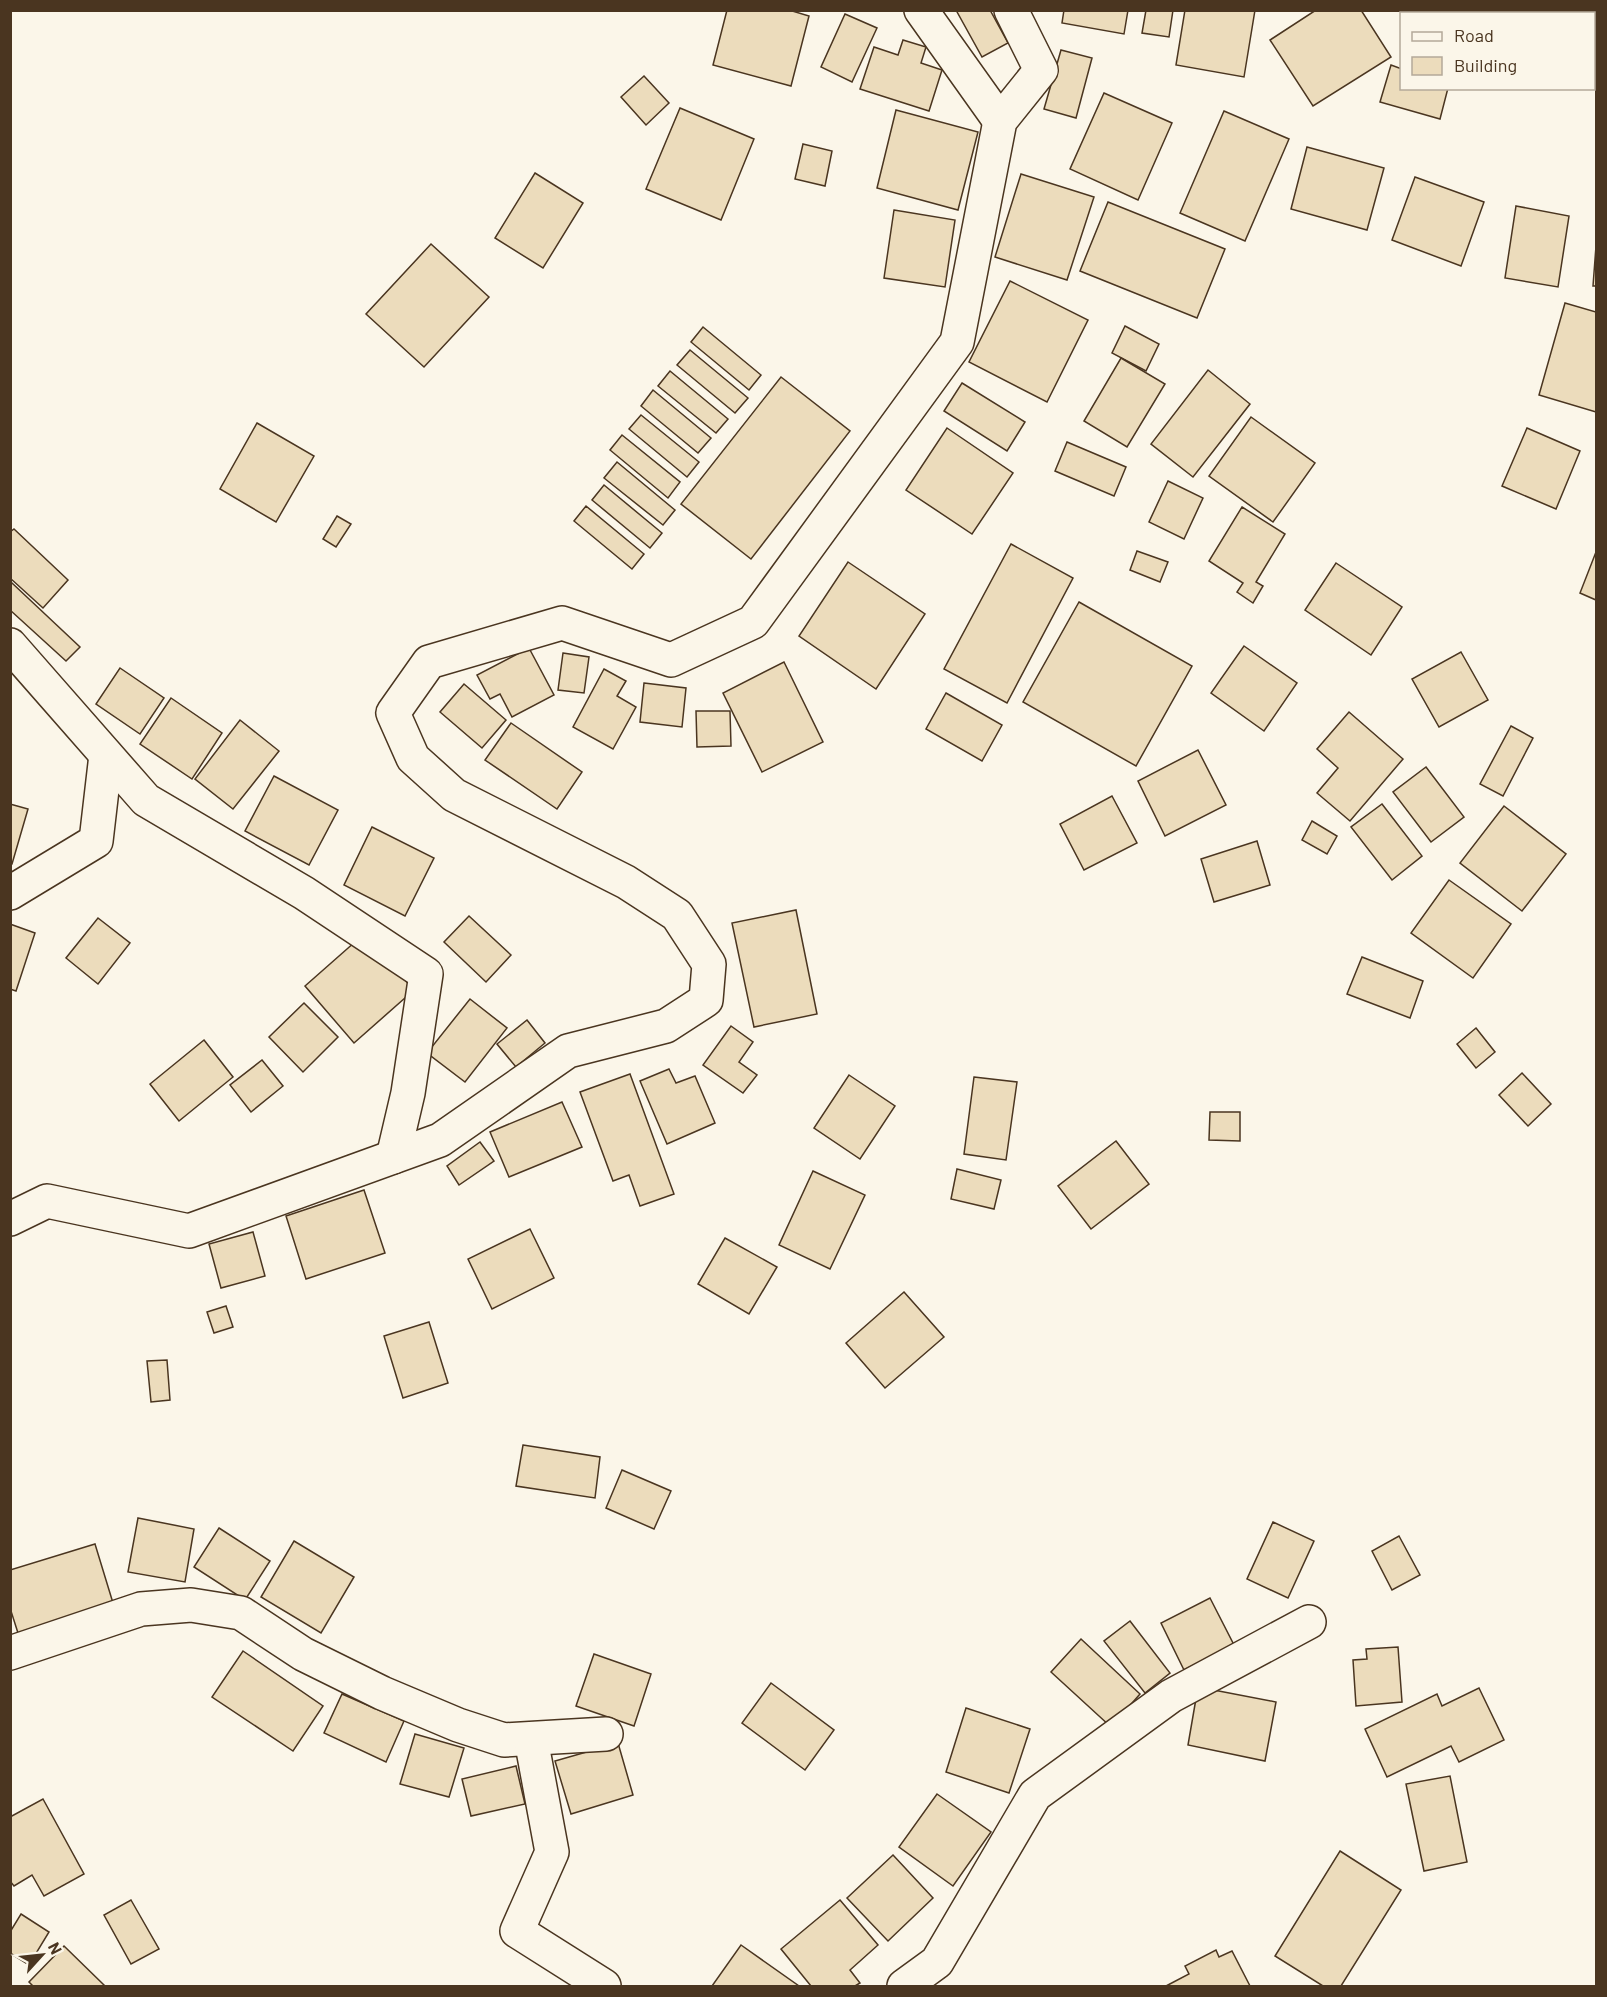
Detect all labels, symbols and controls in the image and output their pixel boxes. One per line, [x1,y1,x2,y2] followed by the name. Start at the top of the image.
[1400,12,1595,90] legend
[1454,24,1494,46] text: Road
[1454,54,1517,76] text: Building
[12,1925,72,1985] north arrow
[45,1939,67,1957] text: N

